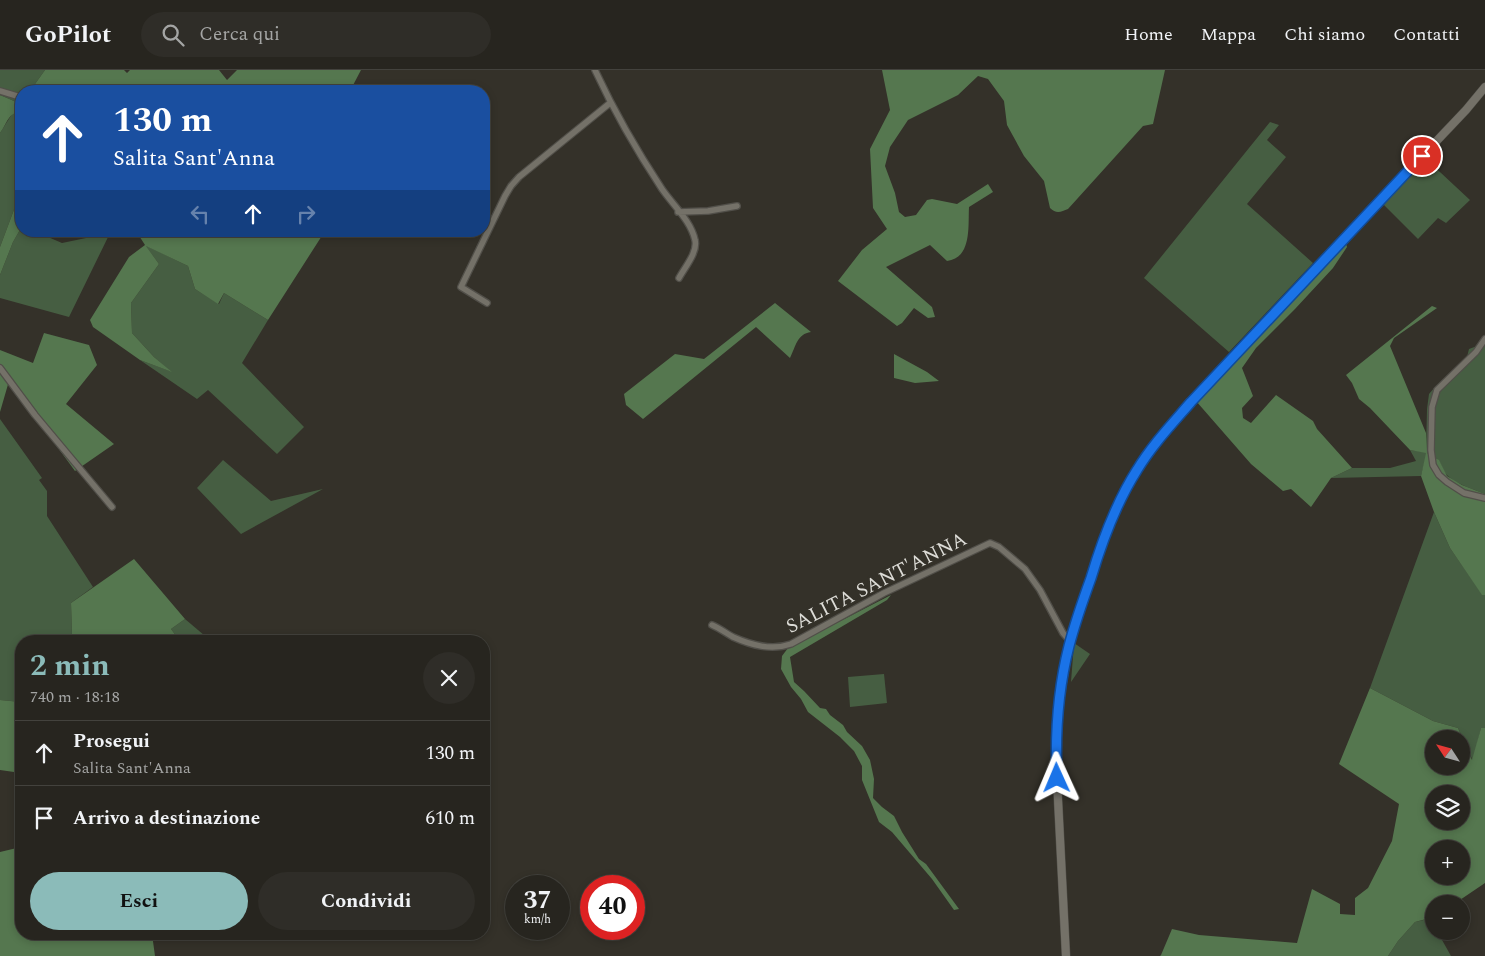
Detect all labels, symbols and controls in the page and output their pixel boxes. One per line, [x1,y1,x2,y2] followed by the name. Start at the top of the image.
[141,12,491,57] search box
[25,17,111,53] text: GoPilot
[199,20,280,49] text: Cerca qui
[159,21,187,49] icon: search
[1124,21,1173,48] text: Home
[1201,21,1256,48] text: Mappa
[1284,21,1365,48] text: Chi siamo
[1393,21,1460,48] text: Contatti
[113,94,212,147] text: 130 m
[30,105,95,170] icon: ahead
[1401,135,1443,177] pin
[113,142,275,175] text: Salita Sant'Anna
[1408,142,1436,170] icon: arrive
[186,200,214,228] icon: left
[239,200,267,228] icon: ahead
[292,200,320,228] icon: right
[781,524,972,642] street label: SALITA SANT'ANNA
[30,643,110,689] text: 2 min
[423,652,475,704] button: close
[30,685,120,709] text: 740 m · 18:18
[73,727,150,756] text: Prosegui
[1425,730,1470,775] north arrow
[1425,730,1470,940] map controls
[30,739,58,767] icon: ahead
[425,739,475,768] text: 130 m
[1030,751,1082,803] position arrow
[73,756,191,780] text: Salita Sant'Anna
[1425,785,1470,830] button: layers
[30,804,58,832] icon: arrive
[73,804,260,833] text: Arrivo a destinazione
[425,804,475,833] text: 610 m
[1425,840,1470,885] button: +
[30,872,248,930] button: Esci
[258,872,475,930] button: Condividi
[580,875,645,940] speed limit sign: 40
[523,882,552,920] text: 37
[1425,895,1470,940] button: −
[524,910,551,929] text: km/h

